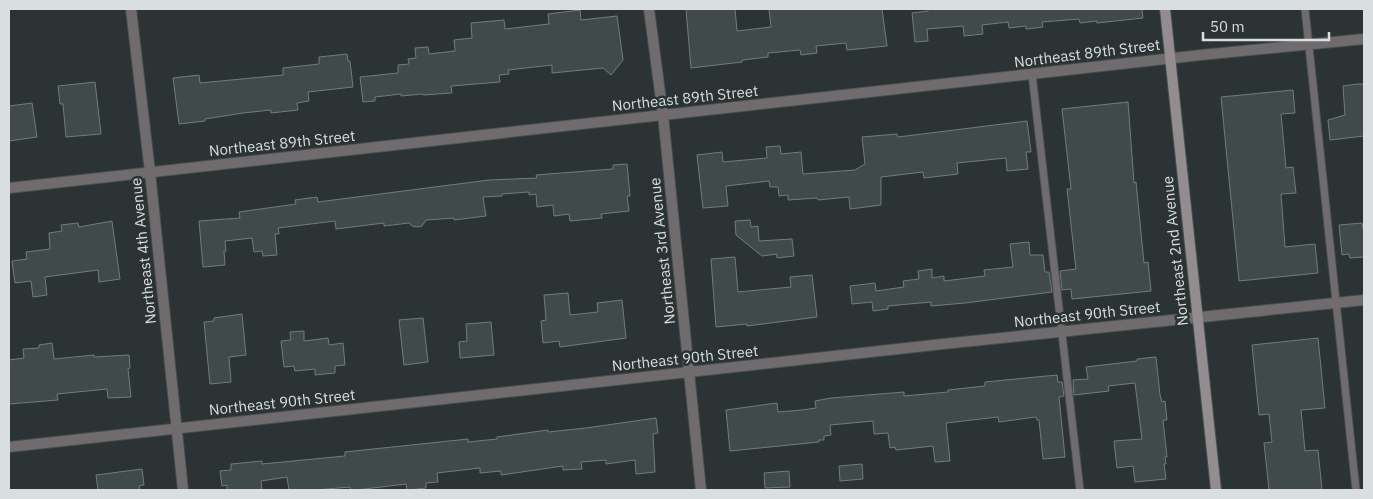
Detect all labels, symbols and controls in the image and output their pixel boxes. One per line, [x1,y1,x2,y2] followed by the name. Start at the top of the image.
[1203,10,1329,42] scale bar
[1210,17,1245,36] text: 50 m
[1013,35,1161,71] street label: Northeast 89th Street
[611,81,759,115] street label: Northeast 89th Street
[208,126,356,160] street label: Northeast 89th Street
[1158,175,1192,327] street label: Northeast 2nd Avenue
[126,177,160,325] street label: Northeast 4th Avenue
[645,177,679,325] street label: Northeast 3rd Avenue
[1013,297,1161,331] street label: Northeast 90th Street
[611,341,759,375] street label: Northeast 90th Street
[208,385,356,419] street label: Northeast 90th Street

